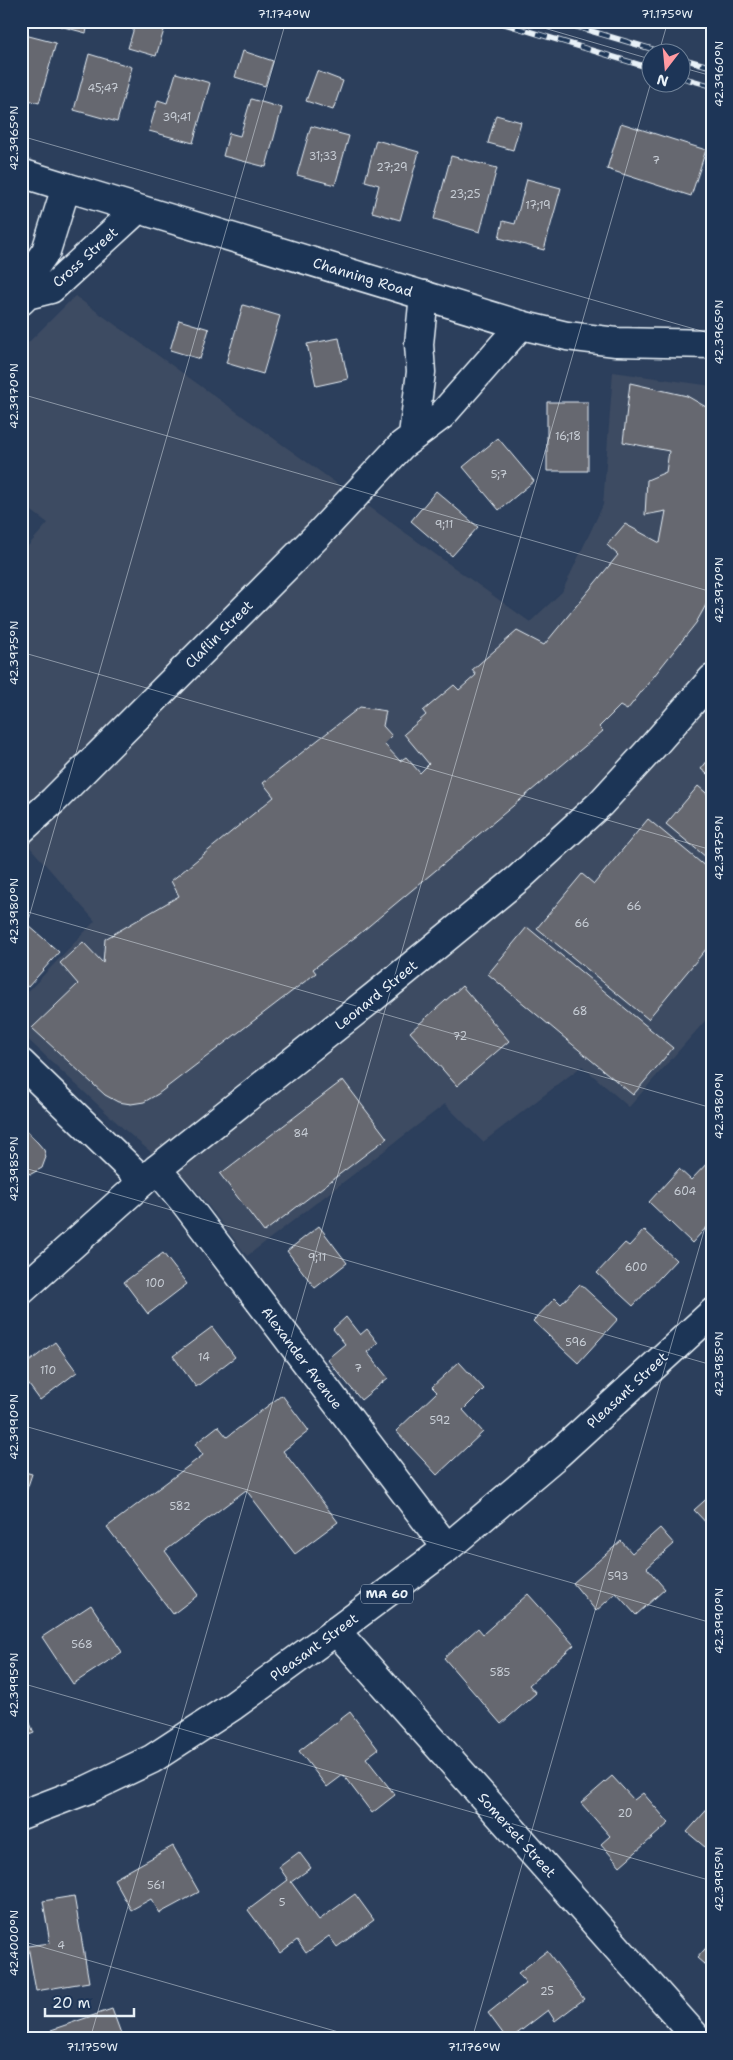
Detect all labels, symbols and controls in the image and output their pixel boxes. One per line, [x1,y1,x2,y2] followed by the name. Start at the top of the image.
[258,6,310,22] text: 71.174°W
[641,6,693,22] text: 71.175°W
[711,41,727,107] text: 42.3960°N
[640,42,690,92] north arrow
[655,70,670,91] text: N
[88,81,119,96] house number: 45;47
[6,106,22,170] text: 42.3965°N
[163,110,191,125] house number: 39;41
[309,149,337,164] house number: 31;33
[652,153,660,168] house number: 7
[376,160,408,175] house number: 27;29
[449,187,481,202] house number: 23;25
[525,198,551,213] house number: 17;19
[49,223,121,291] street label: Cross Street
[311,253,415,301] street label: Channing Road
[711,300,727,364] text: 42.3965°N
[6,363,22,429] text: 42.3970°N
[555,429,581,444] house number: 16;18
[491,467,508,482] house number: 5;7
[435,517,453,532] house number: 9;11
[711,557,727,623] text: 42.3970°N
[181,596,257,672] street label: Claflin Street
[6,621,22,685] text: 42.3975°N
[711,816,727,880] text: 42.3975°N
[6,878,22,944] text: 42.3980°N
[626,899,642,914] house number: 66
[574,916,590,931] house number: 66
[331,956,421,1034] street label: Leonard Street
[573,1004,587,1019] house number: 68
[453,1029,467,1044] house number: 72
[711,1073,727,1139] text: 42.3980°N
[294,1126,309,1141] house number: 84
[6,1136,22,1202] text: 42.3985°N
[674,1184,697,1199] house number: 604
[308,1250,326,1265] house number: 9;11
[625,1260,647,1275] house number: 600
[145,1276,165,1291] house number: 100
[258,1303,346,1413] street label: Alexander Avenue
[711,1331,727,1397] text: 42.3985°N
[565,1335,587,1350] house number: 596
[583,1348,671,1432] street label: Pleasant Street
[198,1350,210,1365] house number: 14
[354,1361,362,1376] house number: 7
[40,1363,56,1378] house number: 110
[6,1394,22,1460] text: 42.3990°N
[429,1413,451,1428] house number: 592
[169,1499,191,1514] house number: 582
[607,1569,629,1584] house number: 593
[361,1585,413,1604] road number: MA 60
[711,1588,727,1654] text: 42.3990°N
[266,1609,362,1685] street label: Pleasant Street
[71,1637,93,1652] house number: 568
[6,1652,22,1718] text: 42.3995°N
[490,1665,511,1680] house number: 585
[474,1789,560,1881] street label: Somerset Street
[617,1806,633,1821] house number: 20
[711,1846,727,1912] text: 42.3995°N
[147,1878,165,1893] house number: 561
[279,1895,286,1910] house number: 5
[6,1910,22,1976] text: 42.4000°N
[57,1938,65,1953] house number: 4
[540,1984,554,1999] house number: 25
[45,1985,134,2017] scale bar
[52,1993,91,2013] text: 20 m
[66,2039,118,2055] text: 71.175°W
[448,2039,500,2055] text: 71.176°W

